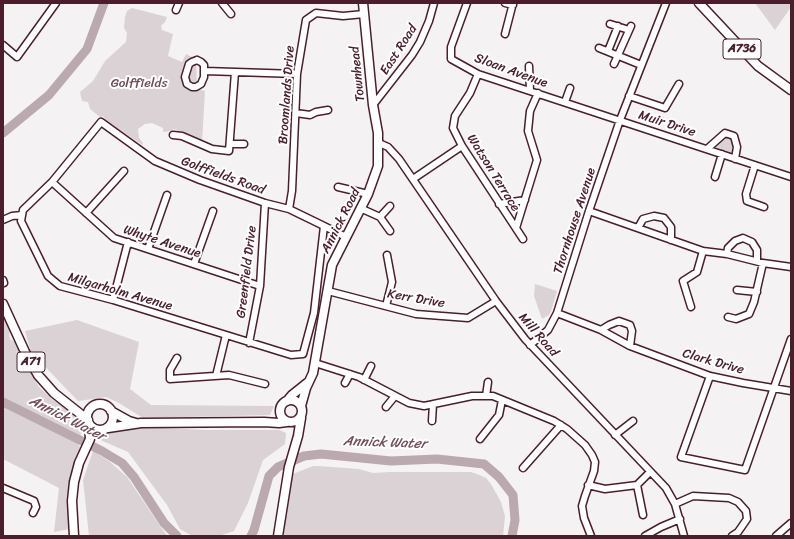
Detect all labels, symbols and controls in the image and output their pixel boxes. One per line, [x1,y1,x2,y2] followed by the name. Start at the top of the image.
[377,22,421,78] street label: East Road
[723,39,761,59] road number: A736
[276,45,298,145] street label: Broomlands Drive
[347,46,369,102] street label: Townhead
[472,51,550,91] street label: Sloan Avenue
[111,76,167,92] park label: Golffields
[636,107,698,141] street label: Muir Drive
[463,132,523,214] street label: Watson Terrace
[179,154,267,198] street label: Golffields Road
[550,166,600,276] street label: Thornhouse Avenue
[318,186,364,256] street label: Annick Road
[121,222,203,262] street label: Whyte Avenue
[234,225,260,319] street label: Greenfield Drive
[66,270,174,314] street label: Milgarholm Avenue
[386,286,446,312] street label: Kerr Drive
[515,310,561,360] street label: Mill Road
[680,346,746,378] street label: Clark Drive
[17,352,45,372] road number: A71
[26,393,108,445] water label: Annick Water
[343,433,427,453] water label: Annick Water

